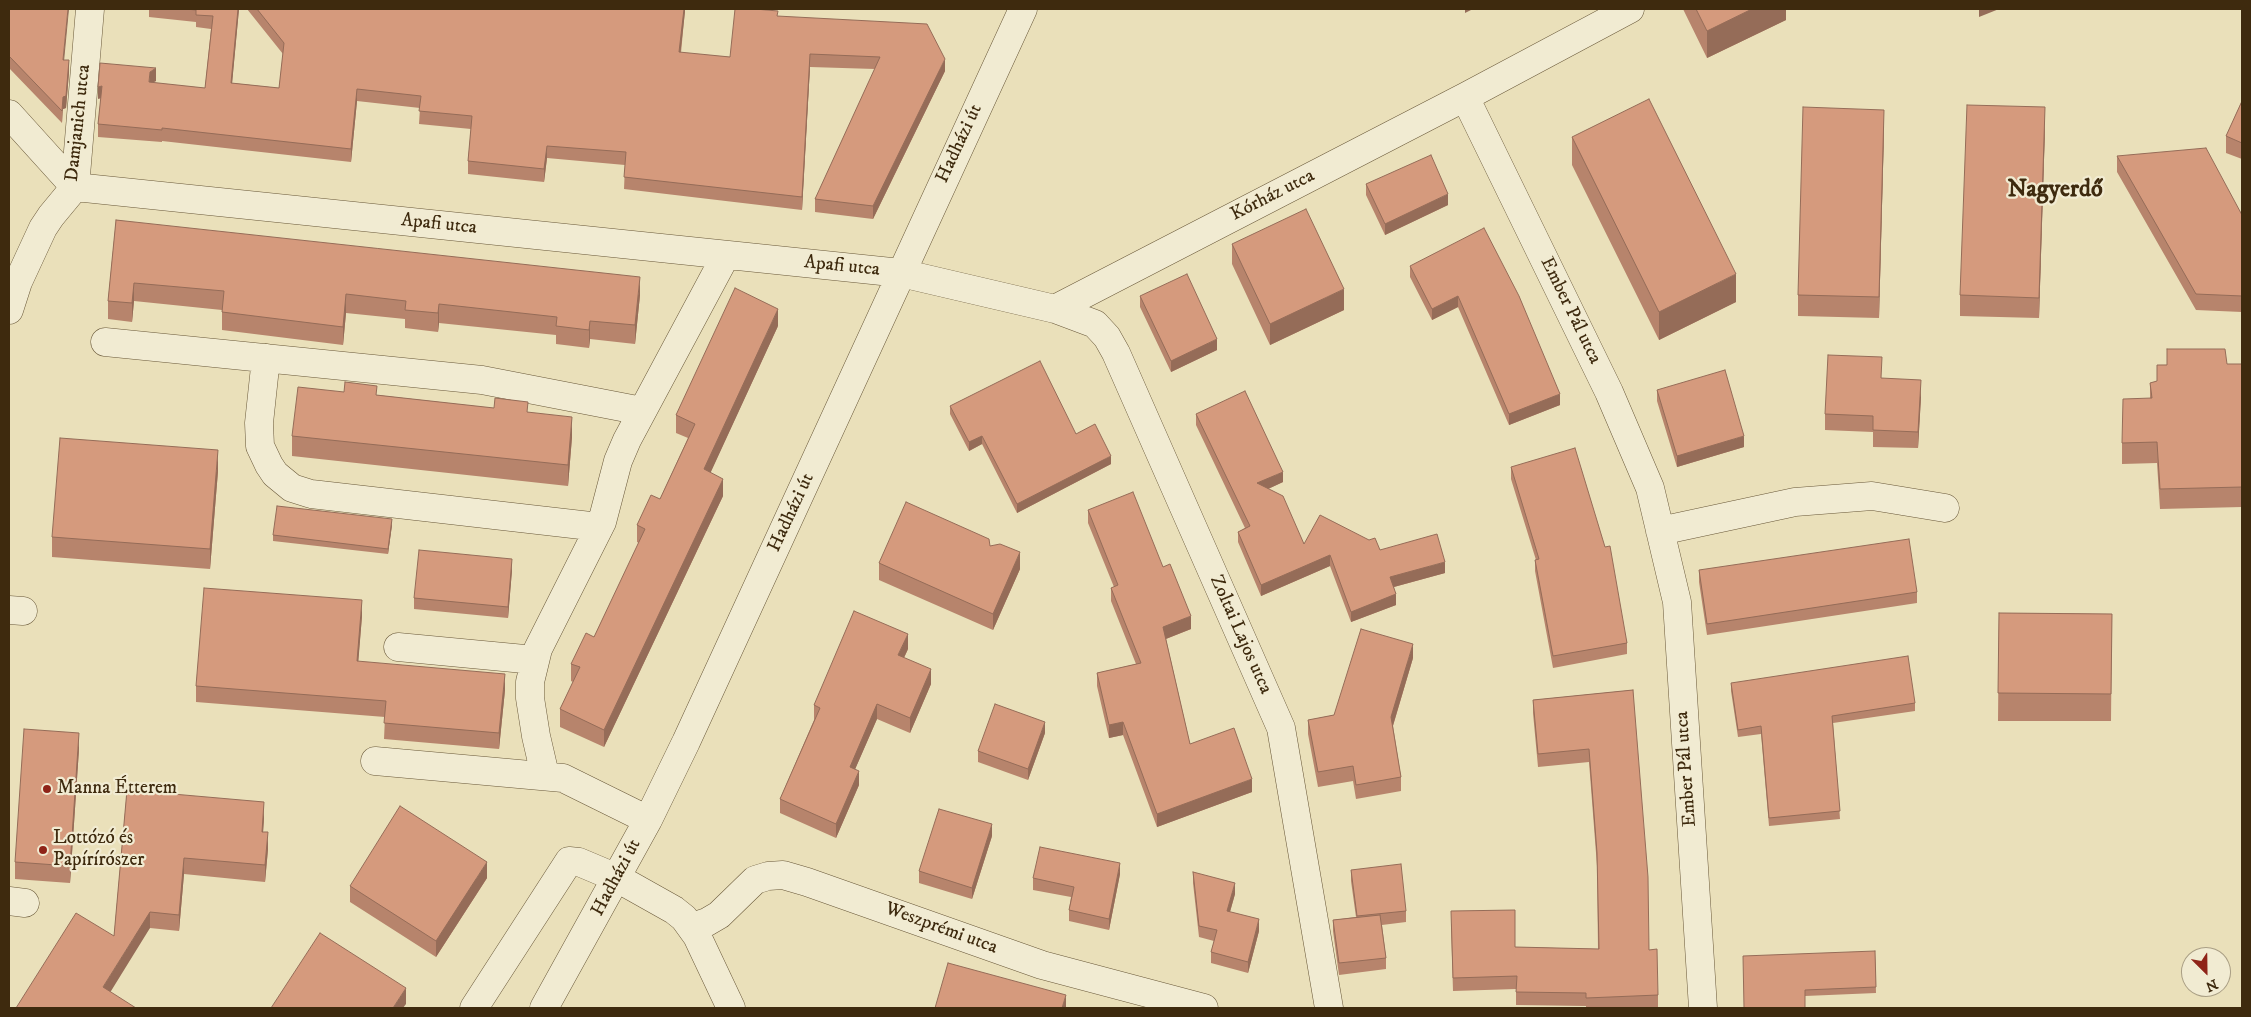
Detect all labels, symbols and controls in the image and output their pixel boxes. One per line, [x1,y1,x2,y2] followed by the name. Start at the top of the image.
[62,63,96,183] street label: Damjanich utca
[932,101,988,187] street label: Hadházi út
[1227,165,1319,227] street label: Kórház utca
[2007,177,2103,205] district label: Nagyerdő
[400,210,478,240] street label: Apafi utca
[803,252,881,282] street label: Apafi utca
[1534,254,1606,368] street label: Ember Pál utca
[764,470,820,556] street label: Hadházi út
[1204,572,1276,698] street label: Zoltai Lajos utca
[1672,710,1702,828] street label: Ember Pál utca
[57,778,177,800] place label: Manna Étterem
[41,783,53,795] marker: Manna Étterem
[53,828,144,872] place label: Lottózó és Papírírószer
[587,836,647,920] street label: Hadházi út
[37,844,49,856] marker: Lottózó és Papírírószer
[882,898,1000,960] street label: Weszprémi utca
[2181,947,2231,997] north arrow
[2203,974,2220,995] text: N

